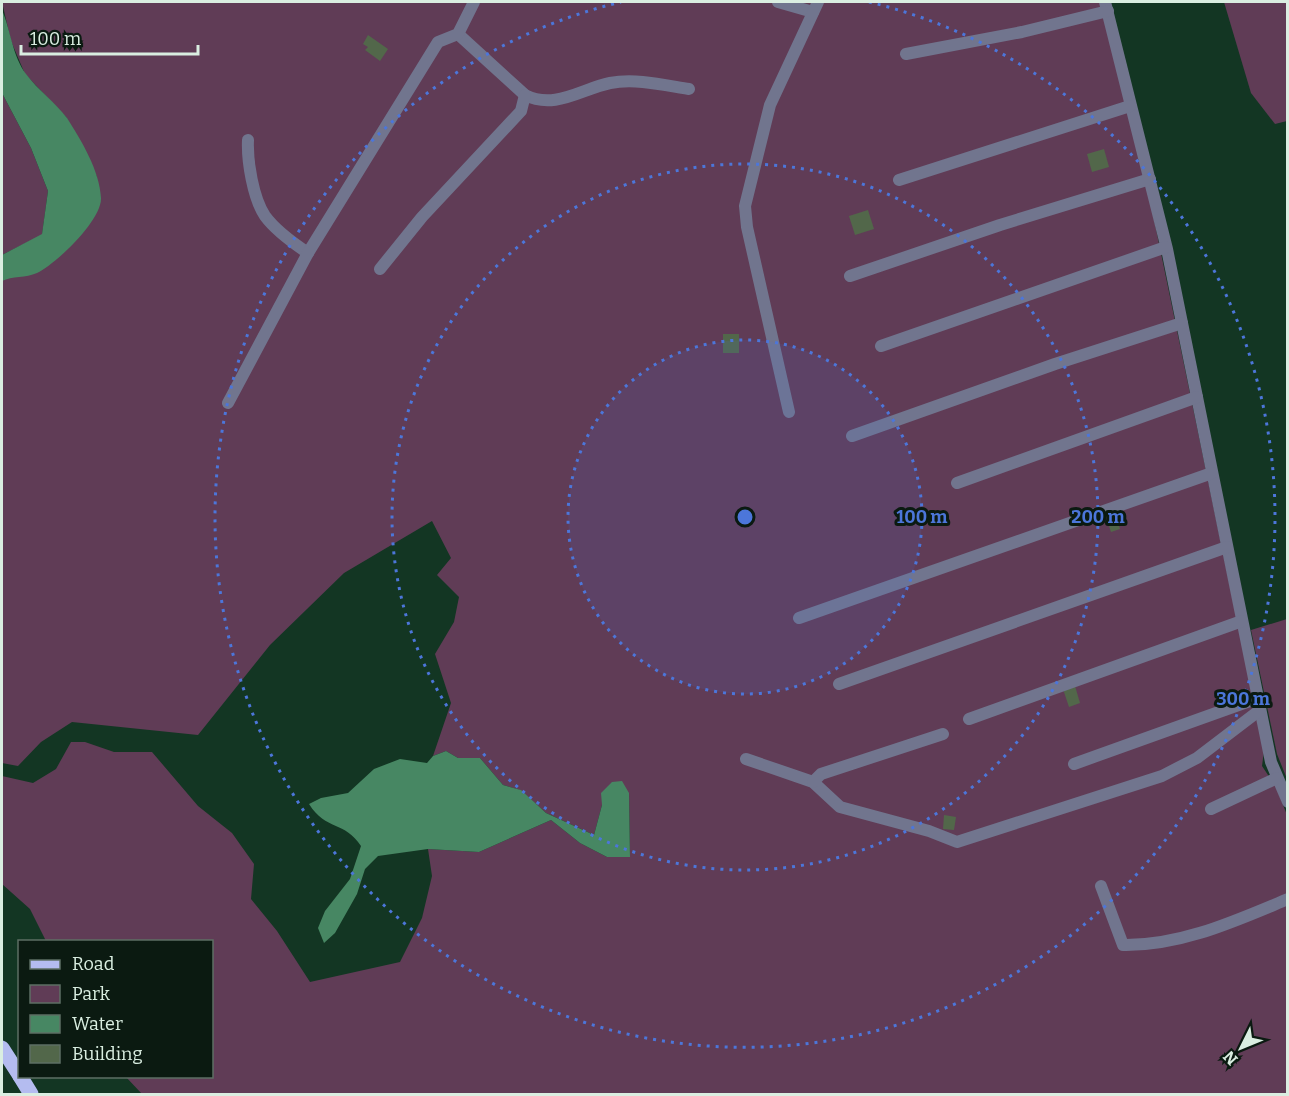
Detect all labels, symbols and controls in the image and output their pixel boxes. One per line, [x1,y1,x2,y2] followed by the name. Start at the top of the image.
[21,18,198,56] scale bar
[30,28,81,50] text: 100 m
[896,506,948,528] text: 100 m
[1071,506,1125,528] text: 200 m
[735,507,755,527] centre of rings
[1216,688,1270,710] text: 300 m
[18,940,213,1078] legend
[72,953,115,975] text: Road
[72,983,111,1005] text: Park
[72,1013,123,1035] text: Water
[1211,1018,1271,1078] north arrow
[72,1043,143,1065] text: Building
[1219,1047,1242,1069] text: N

